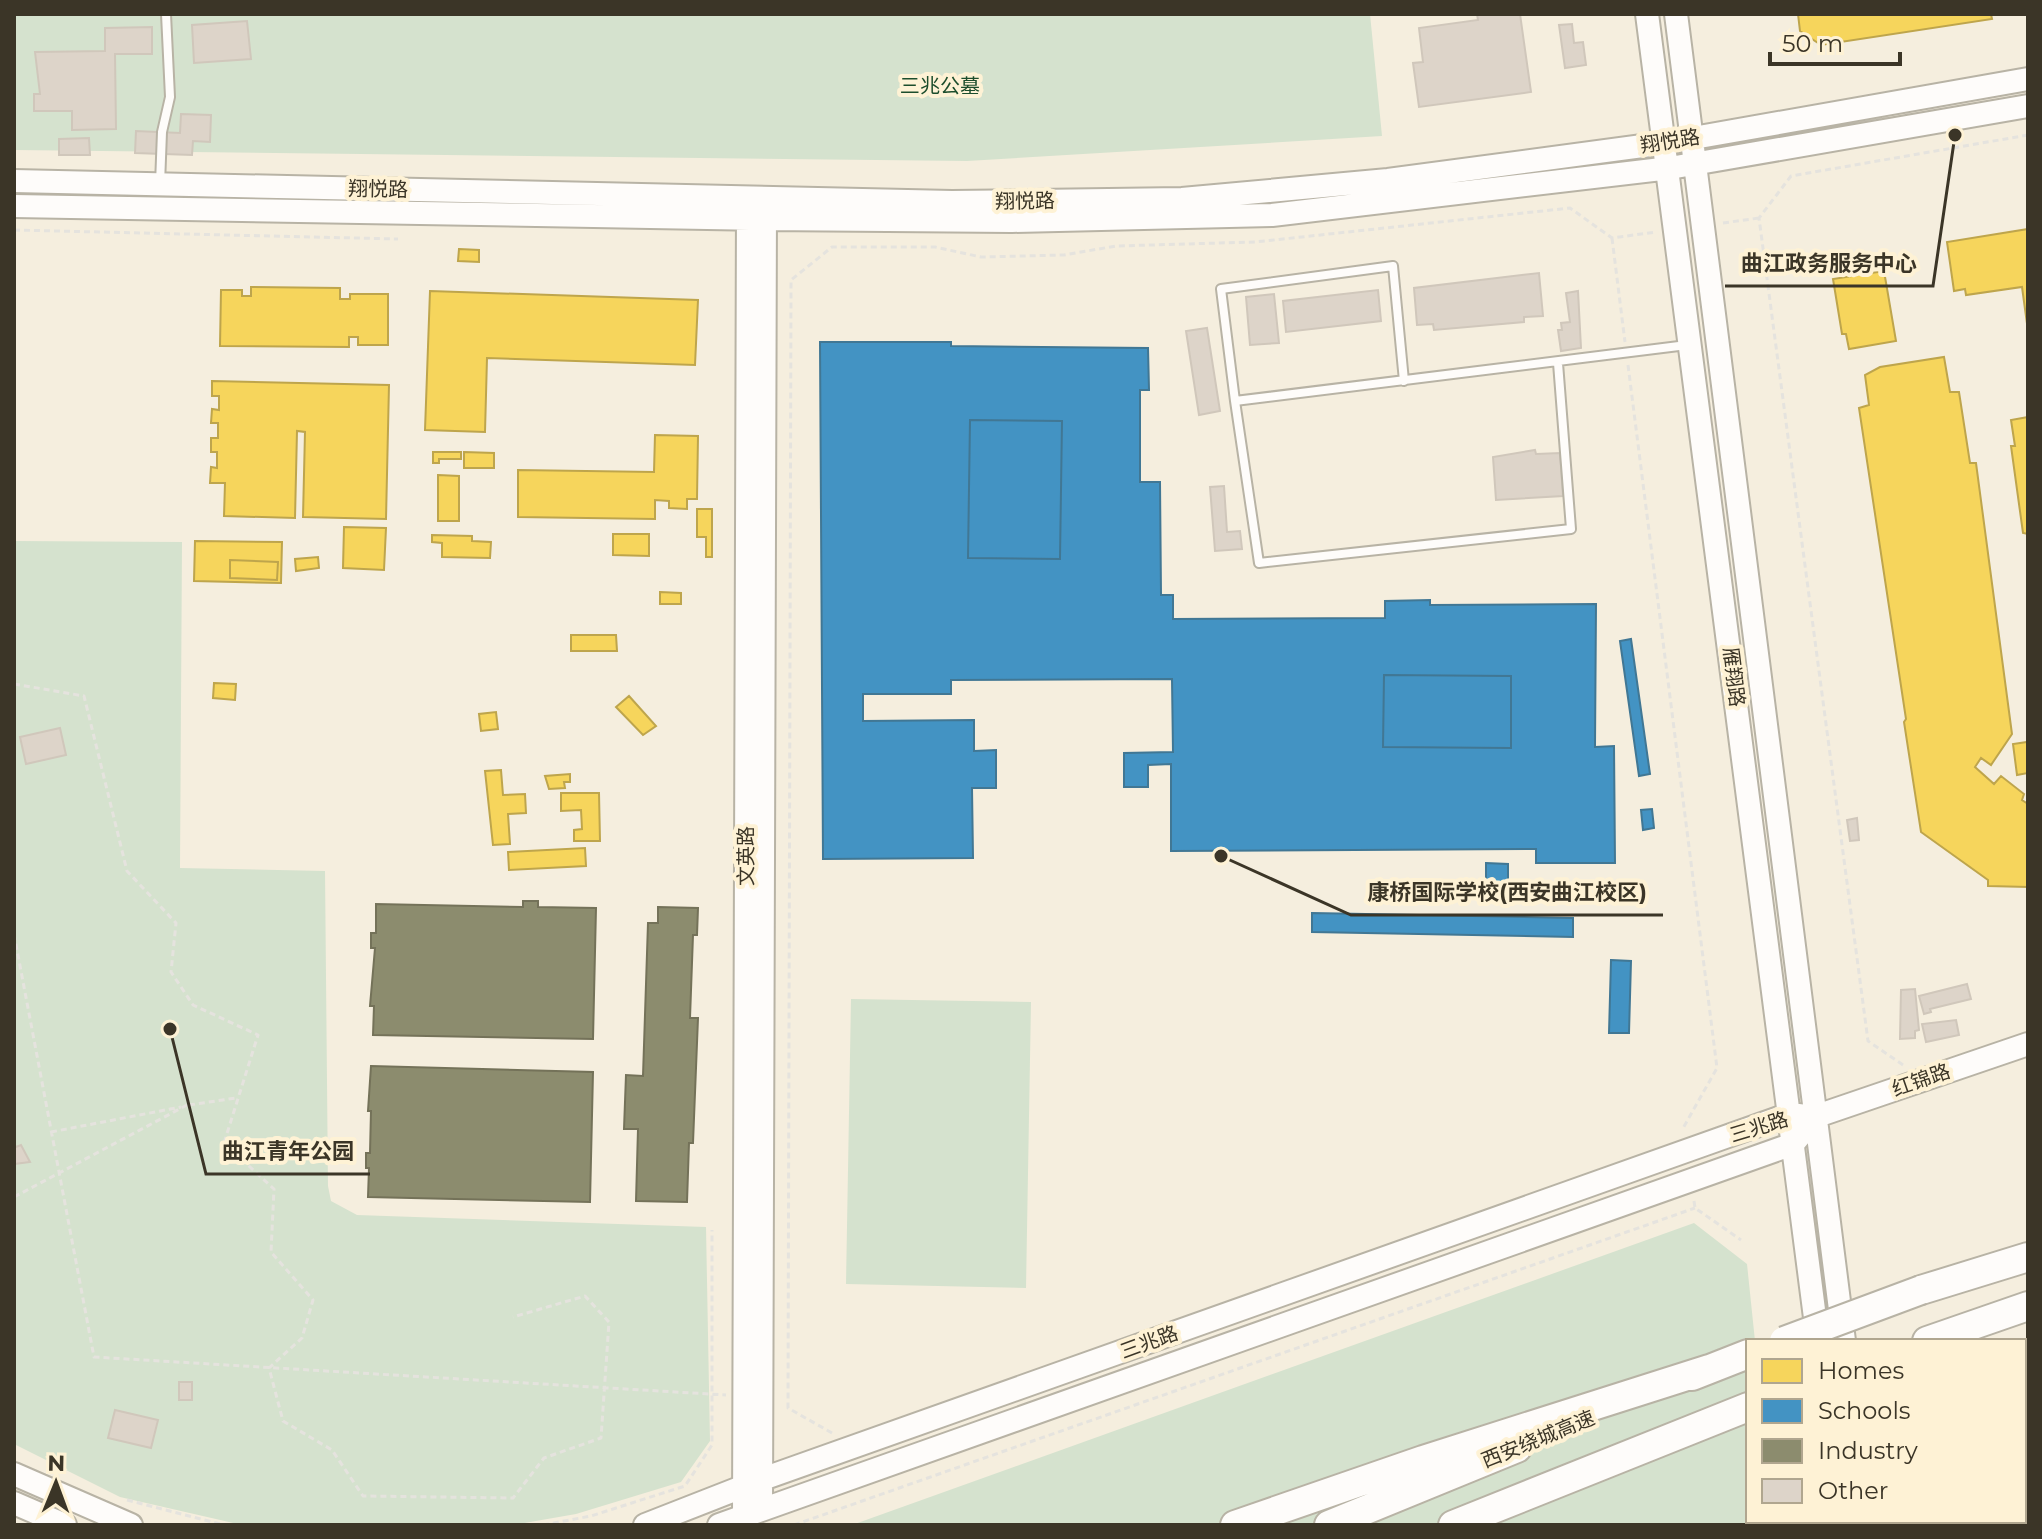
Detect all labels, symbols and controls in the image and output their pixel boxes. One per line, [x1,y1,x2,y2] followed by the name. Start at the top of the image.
[1770,16,1900,66] scale bar
[1782,29,1843,58] text: 50 m
[900,74,980,98] park label: 三兆公墓
[1638,124,1702,158] street label: 翔悦路
[348,176,408,202] street label: 翔悦路
[995,188,1055,214] street label: 翔悦路
[1725,240,1933,286] callout: 曲江政务服务中心
[1741,250,1917,277] text: 曲江政务服务中心
[1718,646,1750,708] street label: 雁翔路
[734,826,758,886] street label: 文英路
[1351,869,1663,915] callout: 康桥国际学校(西安曲江校区)
[1367,879,1647,906] text: 康桥国际学校(西安曲江校区)
[1889,1059,1953,1101] street label: 红锦路
[1727,1107,1791,1147] street label: 三兆路
[206,1128,370,1174] callout: 曲江青年公园
[222,1138,354,1165] text: 曲江青年公园
[1117,1320,1181,1364] street label: 三兆路
[1746,1339,2026,1523] legend
[1818,1356,1904,1385] text: Homes
[1818,1396,1911,1425] text: Schools
[1478,1405,1598,1473] street label: 西安绕城高速
[1818,1436,1918,1465] text: Industry
[16,1443,96,1523] north arrow
[47,1450,65,1477] text: N
[1818,1476,1888,1505] text: Other

